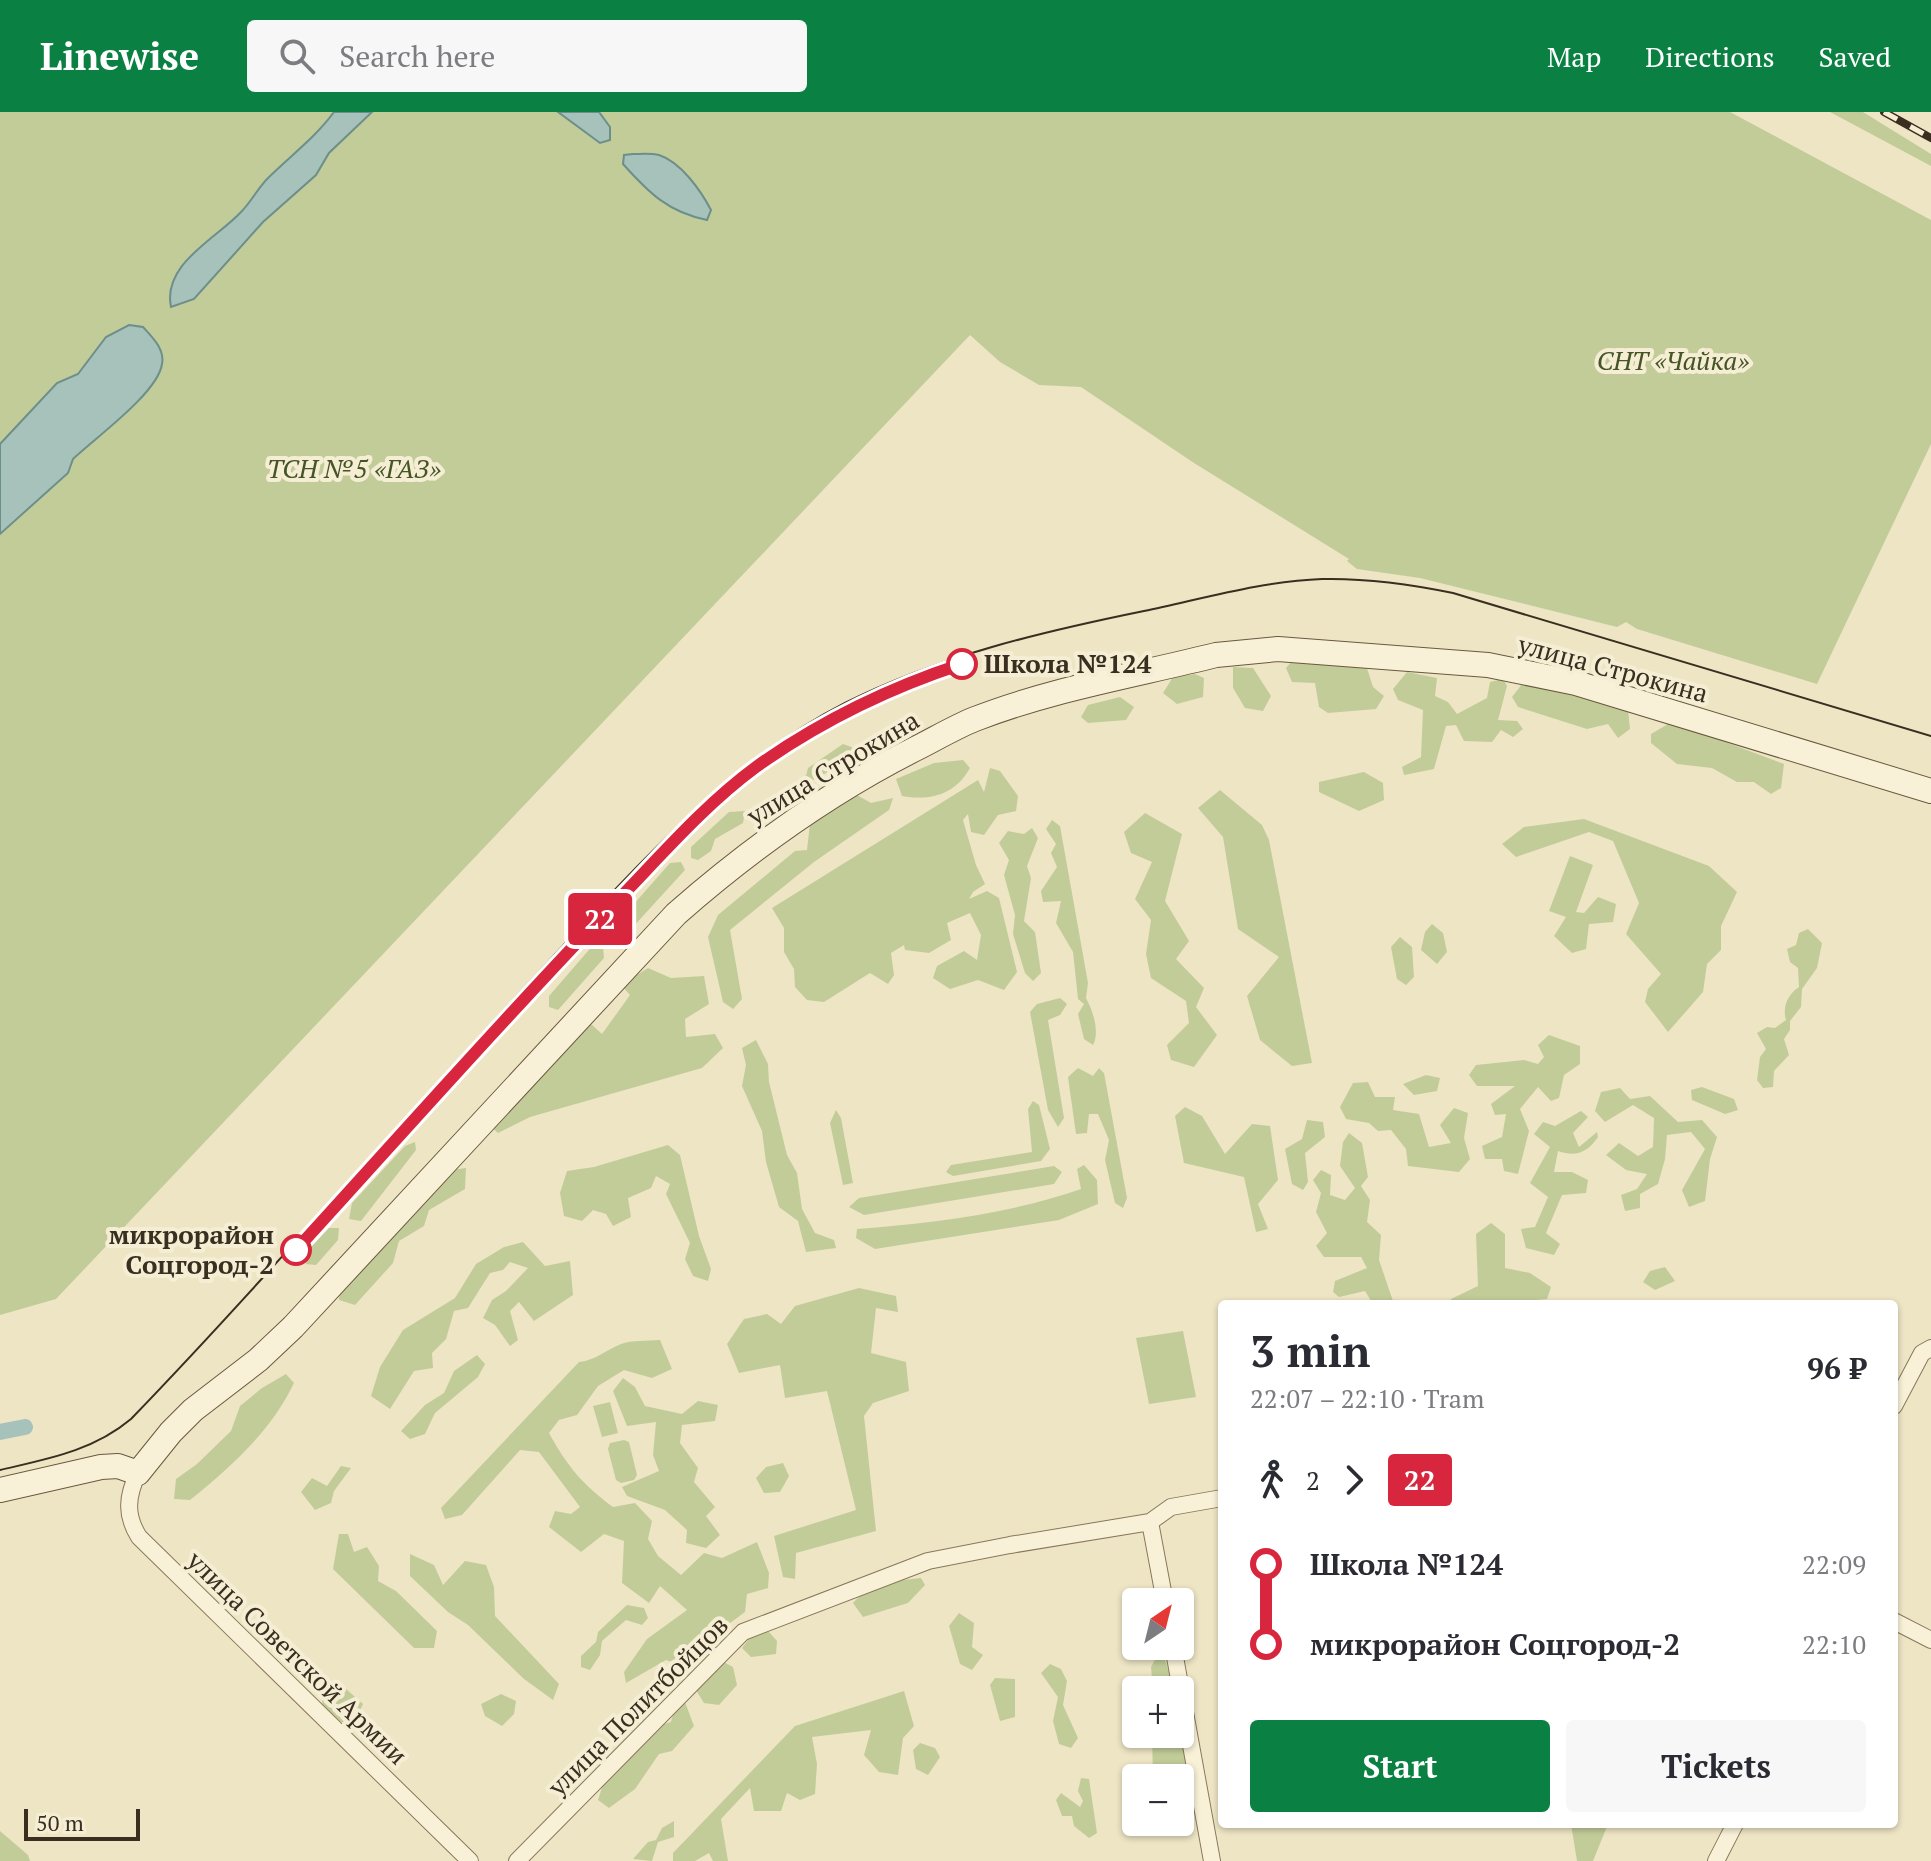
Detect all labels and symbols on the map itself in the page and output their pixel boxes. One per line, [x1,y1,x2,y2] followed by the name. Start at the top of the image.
[1597,343,1749,377] park label: СНТ «Чайка»
[267,451,441,485] park label: ТСН №5 «ГАЗ»
[1514,626,1712,710] street label: улица Строкина
[984,646,1152,680] place label: Школа №124
[947,649,977,679] marker: Школа №124
[739,702,925,832] street label: улица Строкина
[564,893,636,945] line badge: 22
[109,1217,274,1281] place label: микрорайон Соцгород-2
[281,1235,311,1265] marker: микрорайон Соцгород-2
[180,1542,415,1771] street label: улица Советской Армии
[1122,1588,1194,1660] north arrow
[539,1608,735,1803] street label: улица Политбойцов
[24,1805,140,1841] scale bar

